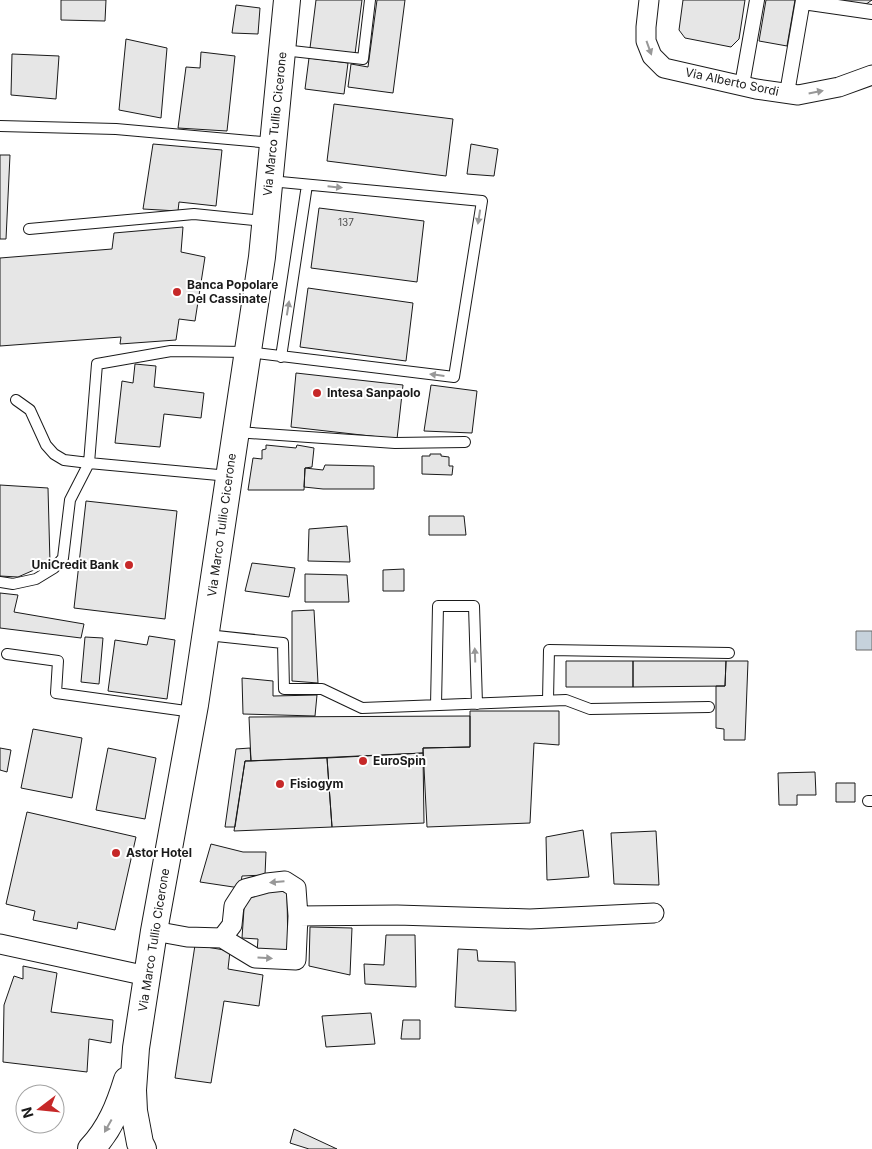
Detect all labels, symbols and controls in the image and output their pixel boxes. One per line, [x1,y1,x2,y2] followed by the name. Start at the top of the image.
[645,41,653,56] one-way arrow
[259,51,290,197] street label: Via Marco Tullio Cicerone
[684,64,780,99] street label: Via Alberto Sordi
[808,88,823,96] one-way arrow
[327,183,343,191] one-way arrow
[475,209,483,225] one-way arrow
[338,216,354,228] house number: 137
[187,277,278,306] place label: Banca Popolare Del Cassinate
[171,286,183,298] marker: Banca Popolare Del Cassinate
[285,300,293,316] one-way arrow
[428,371,444,379] one-way arrow
[327,385,421,400] place label: Intesa Sanpaolo
[311,387,323,399] marker: Intesa Sanpaolo
[204,452,239,598] street label: Via Marco Tullio Cicerone
[31,557,119,572] place label: UniCredit Bank
[123,559,135,571] marker: UniCredit Bank
[471,647,479,663] one-way arrow
[373,753,426,768] place label: EuroSpin
[357,755,369,767] marker: EuroSpin
[290,776,343,791] place label: Fisiogym
[274,778,286,790] marker: Fisiogym
[126,845,192,860] place label: Astor Hotel
[110,847,122,859] marker: Astor Hotel
[135,867,172,1013] street label: Via Marco Tullio Cicerone
[269,878,285,886] one-way arrow
[257,955,273,963] one-way arrow
[15,1084,65,1134] north arrow
[17,1105,37,1120] text: N
[104,1119,112,1134] one-way arrow

